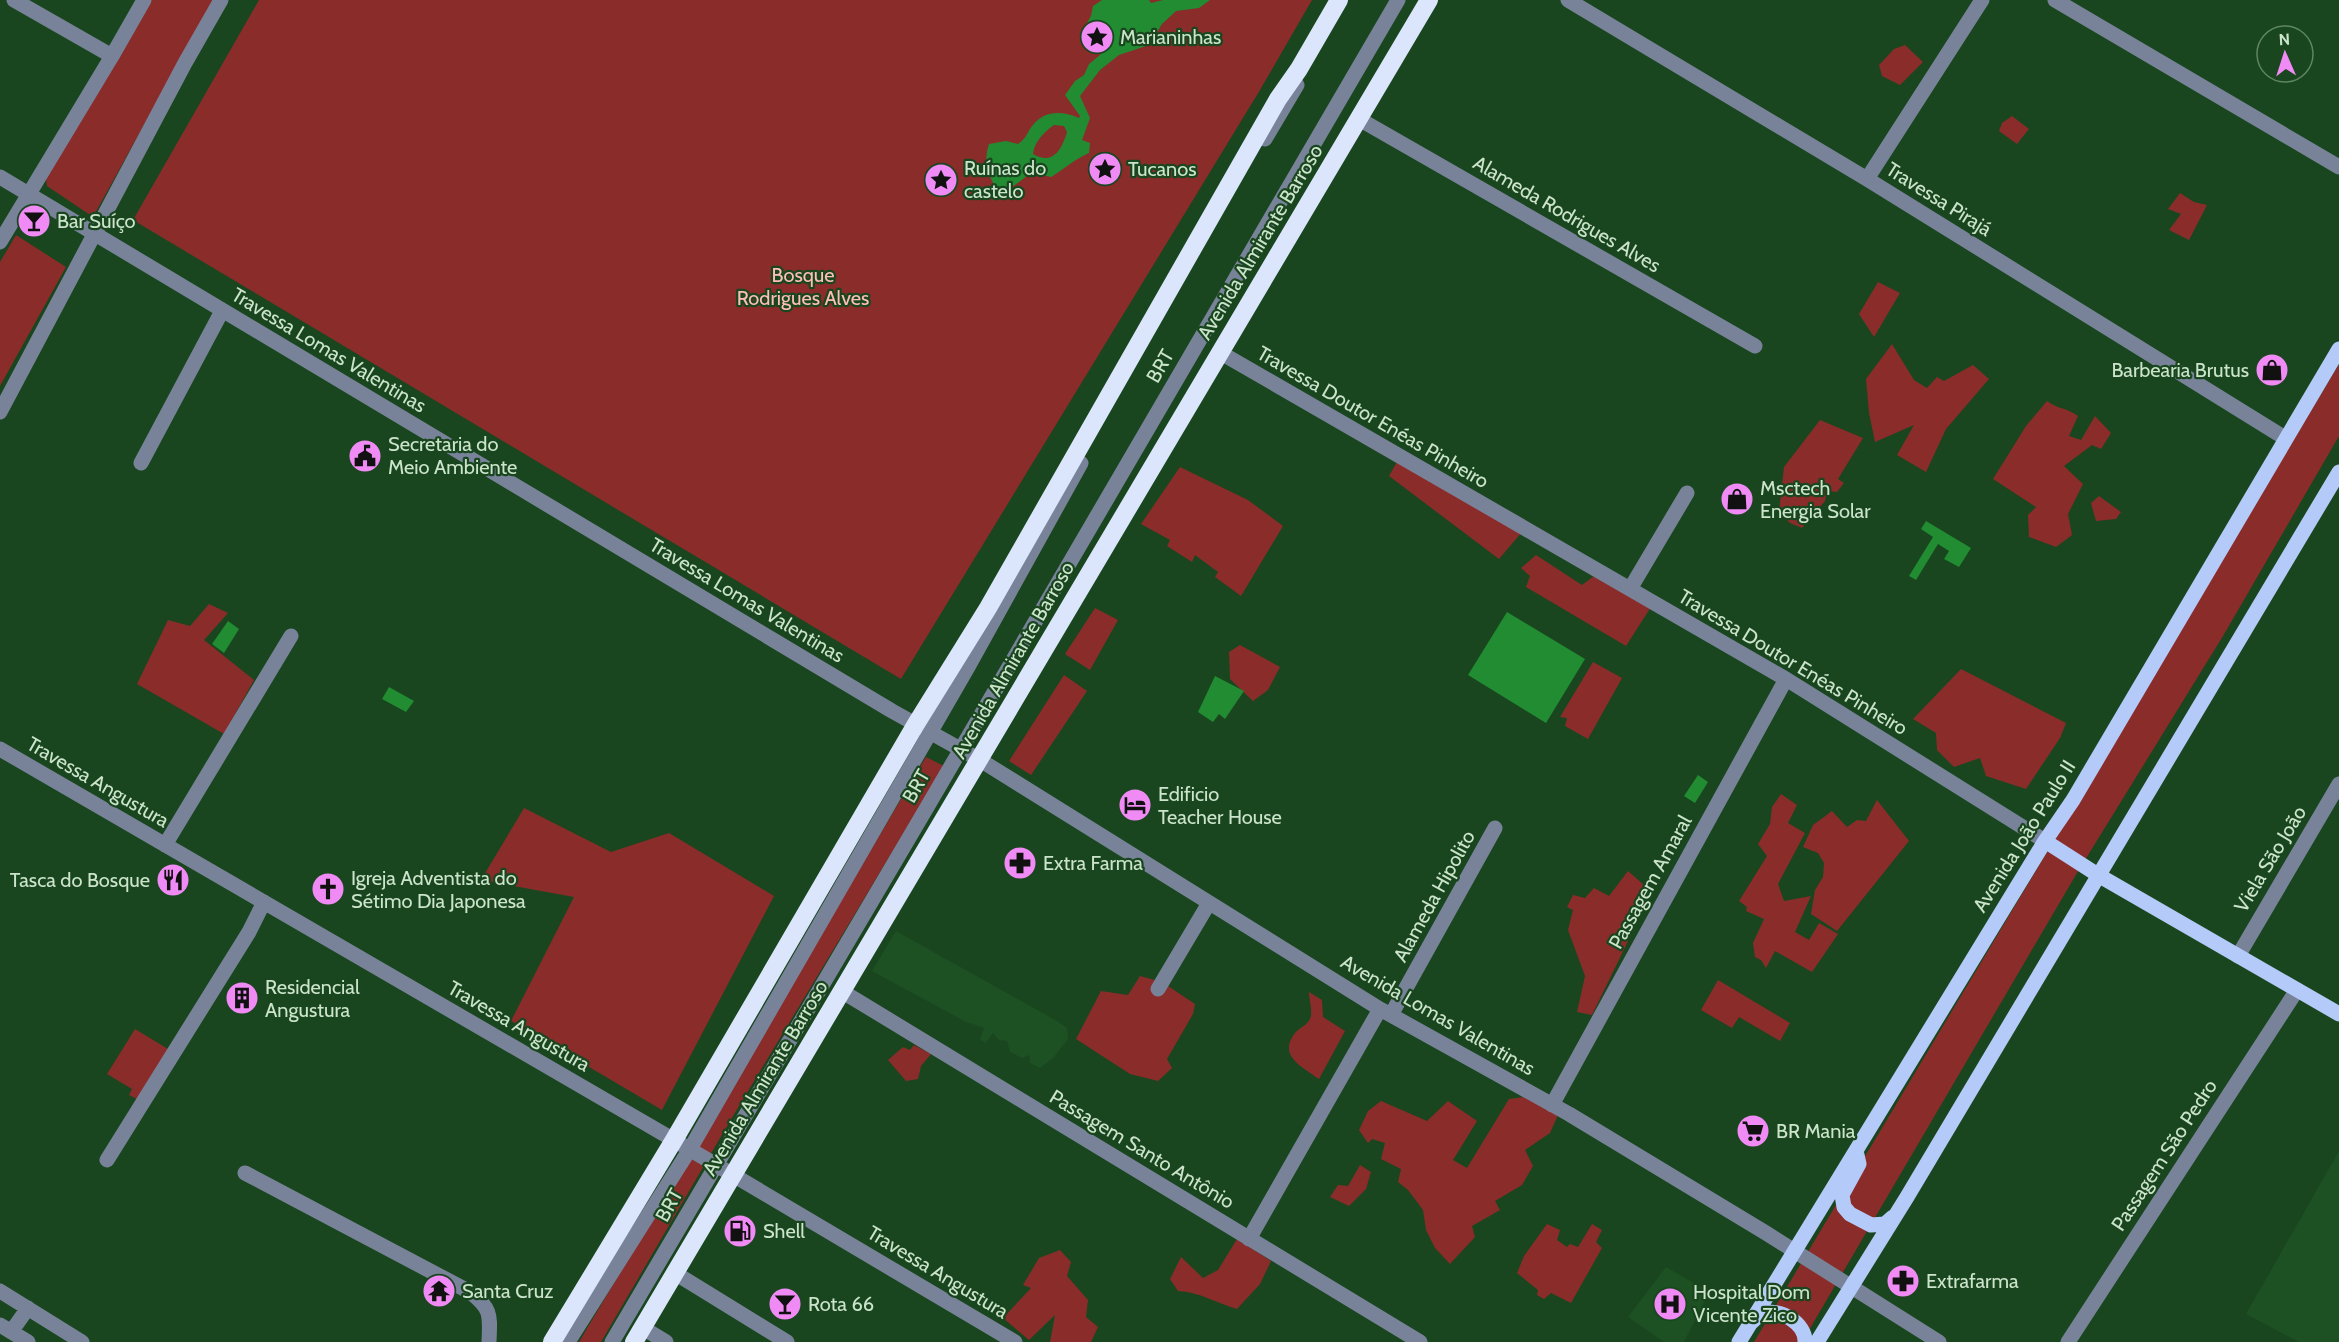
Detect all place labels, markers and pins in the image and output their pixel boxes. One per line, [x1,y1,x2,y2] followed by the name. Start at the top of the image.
[1079,19,1115,55] place icon: Marianinhas
[1120,25,1221,49] place label: Marianinhas
[1087,151,1123,187] place icon: Tucanos
[964,156,1046,203] place label: Ruínas do castelo
[1128,157,1197,181] place label: Tucanos
[923,162,959,198] place icon: Ruínas do castelo
[16,203,52,239] bar icon: Bar Suíço
[57,209,136,233] place label: Bar Suíço
[2254,352,2290,388] shop icon: Barbearia Brutus
[2111,358,2249,382] place label: Barbearia Brutus
[388,432,517,479] place label: Secretaria do Meio Ambiente
[347,438,383,474] public building icon: Secretaria do Meio Ambiente
[1760,476,1871,523] place label: Msctech Energia Solar
[1719,481,1755,517] shop icon: Msctech Energia Solar
[1158,782,1282,829] place label: Edificio Teacher House
[1117,787,1153,823] hotel icon: Edificio Teacher House
[1002,845,1038,881] pharmacy icon: Extra Farma
[1043,851,1143,875] place label: Extra Farma
[155,862,191,898] restaurant icon: Tasca do Bosque
[351,866,526,913] place label: Igreja Adventista do Sétimo Dia Japonesa
[10,868,150,892] place label: Tasca do Bosque
[310,871,346,907] church icon: Igreja Adventista do Sétimo Dia Japonesa
[265,975,360,1022] place label: Residencial Angustura
[224,980,260,1016] building icon: Residencial Angustura
[1735,1113,1771,1149] supermarket icon: BR Mania
[1776,1119,1856,1143] place label: BR Mania
[722,1213,758,1249] fuel station icon: Shell
[763,1219,805,1243] place label: Shell
[1885,1263,1921,1299] pharmacy icon: Extrafarma
[1926,1269,2019,1293] place label: Extrafarma
[421,1273,457,1309] temple icon: Santa Cruz
[462,1279,554,1303] place label: Santa Cruz
[1693,1280,1810,1327] place label: Hospital Dom Vicente Zico
[767,1286,803,1322] bar icon: Rota 66
[1652,1286,1688,1322] hospital icon: Hospital Dom Vicente Zico
[808,1292,874,1316] place label: Rota 66

